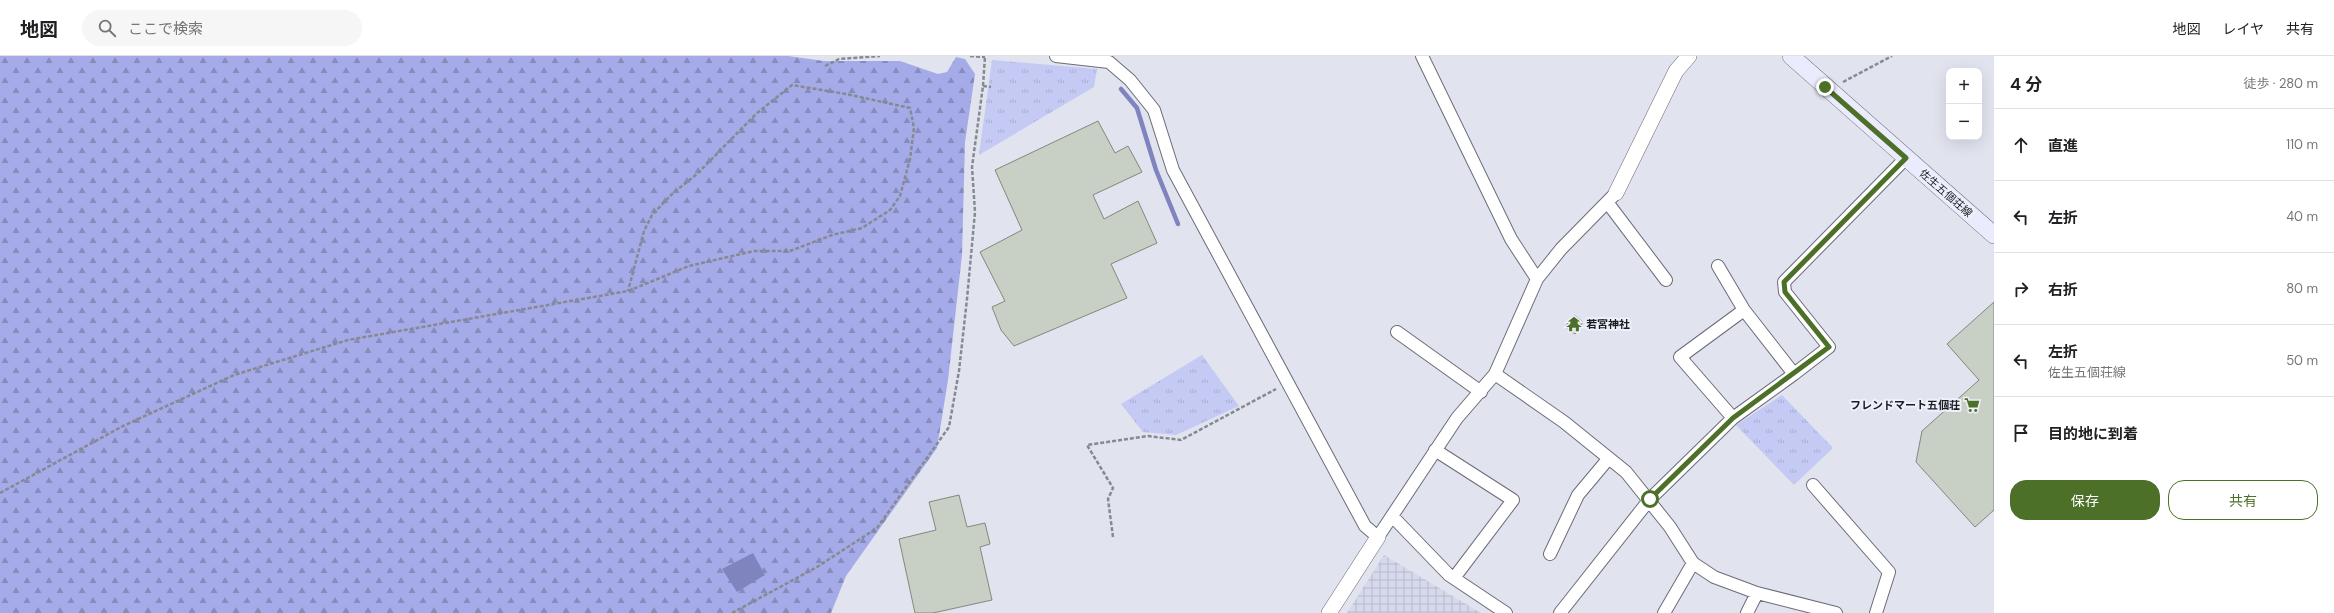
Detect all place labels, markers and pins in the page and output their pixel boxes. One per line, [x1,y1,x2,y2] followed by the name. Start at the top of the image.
[1565,315,1583,333] temple icon: 若宮神社
[1586,317,1630,331] place label: 若宮神社
[1963,396,1981,414] supermarket icon: フレンドマート五個荘
[1850,398,1960,412] place label: フレンドマート五個荘

